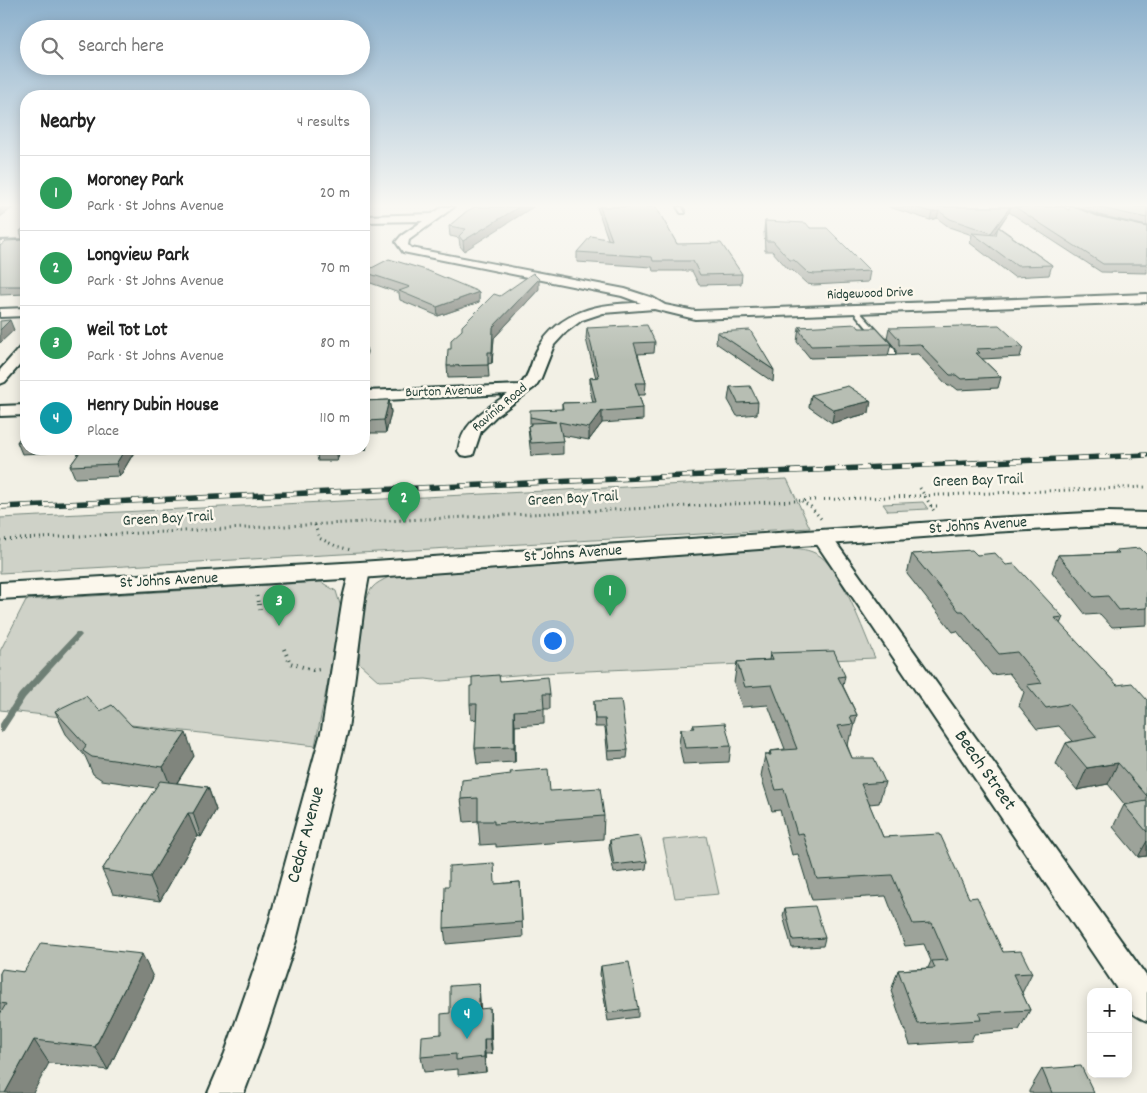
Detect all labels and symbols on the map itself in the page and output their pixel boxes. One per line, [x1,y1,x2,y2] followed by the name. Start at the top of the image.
[826,282,914,306] street label: Ridgewood Drive
[468,379,532,437] street label: Ravinia Road
[405,381,483,403] street label: Burton Avenue
[932,468,1024,494] street label: Green Bay Trail
[388,482,420,523] pin: 2
[527,485,619,513] street label: Green Bay Trail
[122,505,214,533] street label: Green Bay Trail
[928,511,1028,541] street label: St Johns Avenue
[523,539,623,569] street label: St Johns Avenue
[119,567,219,595] street label: St Johns Avenue
[594,575,626,616] pin: 1
[263,585,295,626] pin: 3
[540,628,566,654] your location
[946,725,1022,817] street label: Beech Street
[281,784,333,886] street label: Cedar Avenue
[451,998,483,1039] pin: 4

